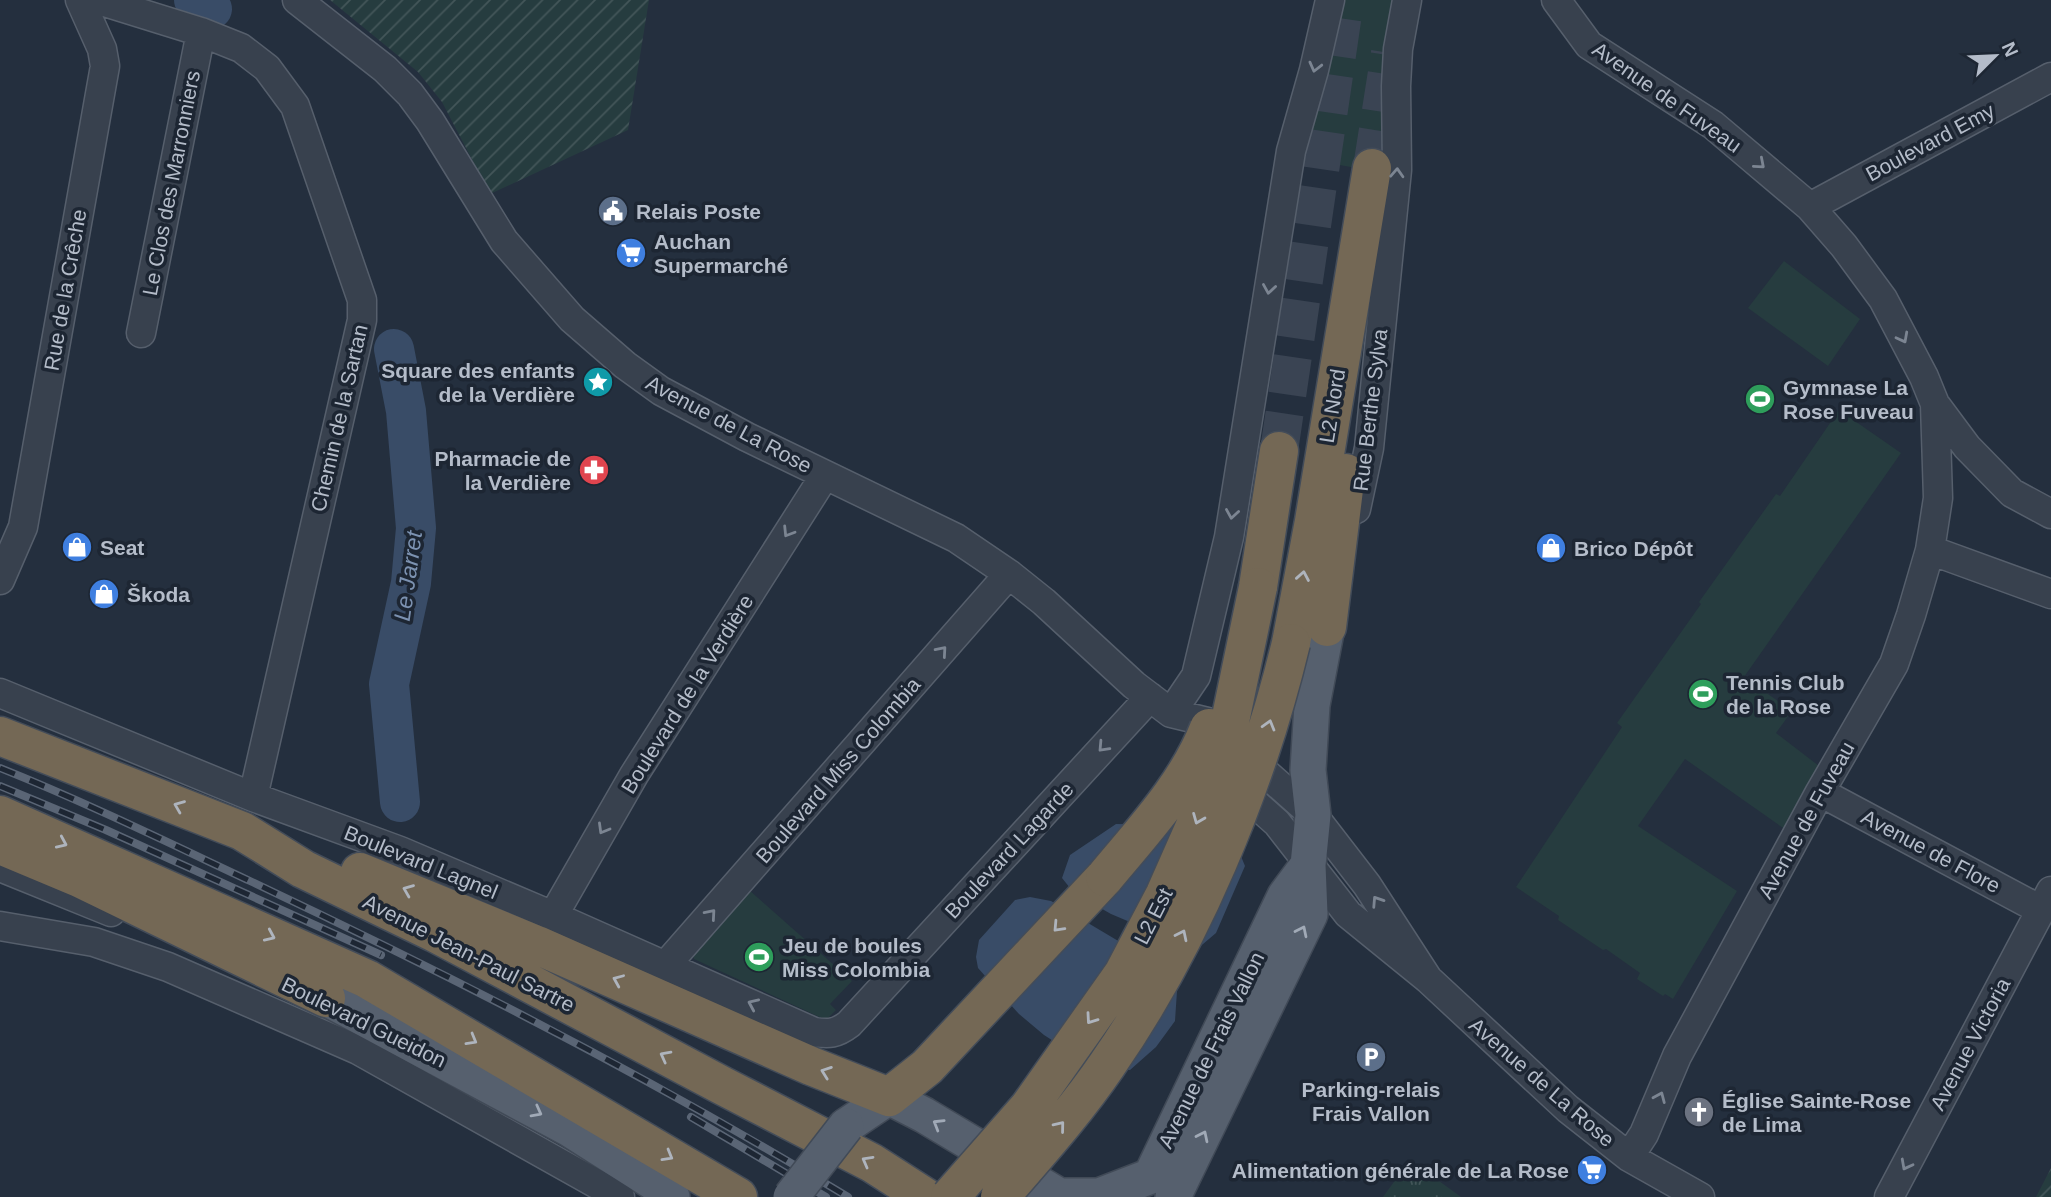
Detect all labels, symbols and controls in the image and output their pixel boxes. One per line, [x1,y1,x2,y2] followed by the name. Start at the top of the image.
[1960,21,2030,91] north arrow
[1588,37,1746,157] street label: Avenue de Fuveau
[1998,39,2022,60] text: N
[1308,60,1323,72] one-way arrow
[138,69,204,297] street label: Le Clos des Marronniers
[1862,98,1999,186] street label: Boulevard Emy
[1752,156,1765,168] one-way arrow
[1389,168,1404,179] one-way arrow
[596,194,630,228] public building icon: Relais Poste
[636,200,761,223] place label: Relais Poste
[39,208,91,372] street label: Rue de la Crêche
[654,230,788,277] place label: Auchan Supermarché
[614,236,648,270] supermarket icon: Auchan Supermarché
[1262,283,1277,295] one-way arrow
[306,322,372,514] street label: Chemin de la Sartan
[1349,327,1391,493] street label: Rue Berthe Sylva
[1895,331,1909,343] one-way arrow
[381,359,575,406] place label: Square des enfants de la Verdière
[581,365,615,399] place icon: Square des enfants de la Verdière
[1315,367,1349,445] street label: L2 Nord
[642,371,816,477] street label: Avenue de La Rose
[1783,376,1914,423] place label: Gymnase La Rose Fuveau
[1743,382,1777,416] sports icon: Gymnase La Rose Fuveau
[434,447,571,494] place label: Pharmacie de la Verdière
[577,453,611,487] pharmacy icon: Pharmacie de la Verdière
[1225,508,1240,520] one-way arrow
[784,525,797,538] one-way arrow
[389,528,427,623] water label: Le Jarret
[60,530,94,564] shop icon: Seat
[1534,531,1568,565] shop icon: Brico Dépôt
[100,536,144,559] place label: Seat
[1574,537,1693,560] place label: Brico Dépôt
[1295,570,1310,582] one-way arrow
[87,577,121,611] shop icon: Škoda
[127,583,190,606] place label: Škoda
[616,590,758,798] street label: Boulevard de la Verdière
[934,646,946,659] one-way arrow
[1726,671,1845,718] place label: Tennis Club de la Rose
[751,672,925,867] street label: Boulevard Miss Colombia
[1686,677,1720,711] sports icon: Tennis Club de la Rose
[1260,719,1275,731] one-way arrow
[1753,737,1859,903] street label: Avenue de Fuveau
[1099,739,1112,752] one-way arrow
[940,777,1078,923] street label: Boulevard Lagarde
[174,800,186,814] one-way arrow
[1858,805,2004,897] street label: Avenue de Flore
[1192,811,1206,824] one-way arrow
[341,821,501,903] street label: Boulevard Lagnel
[598,822,611,835] one-way arrow
[55,835,68,849] one-way arrow
[1129,884,1177,948] street label: L2 Est
[403,885,415,899] one-way arrow
[359,890,579,1016] street label: Avenue Jean-Paul Sartre
[1373,896,1386,909] one-way arrow
[703,909,715,922] one-way arrow
[1054,919,1067,932] one-way arrow
[1294,926,1308,938] one-way arrow
[263,928,275,942] one-way arrow
[1174,930,1188,942] one-way arrow
[782,934,931,981] place label: Jeu de boules Miss Colombia
[742,940,776,974] sports icon: Jeu de boules Miss Colombia
[1153,948,1269,1152] street label: Avenue de Frais Vallon
[278,972,450,1072] street label: Boulevard Gueidon
[612,974,625,988] one-way arrow
[1925,974,2015,1114] street label: Avenue Victoria
[747,998,760,1012] one-way arrow
[1087,1011,1099,1024] one-way arrow
[1465,1013,1619,1151] street label: Avenue de La Rose
[464,1032,477,1045] one-way arrow
[1354,1040,1388,1074] parking icon: Parking-relais Frais Vallon
[660,1051,673,1064] one-way arrow
[820,1066,832,1080] one-way arrow
[1302,1078,1440,1125] place label: Parking-relais Frais Vallon
[1722,1089,1911,1136] place label: Église Sainte-Rose de Lima
[1651,1091,1665,1103] one-way arrow
[1682,1095,1716,1129] church icon: Église Sainte-Rose de Lima
[530,1103,542,1117] one-way arrow
[933,1119,946,1132] one-way arrow
[1052,1122,1065,1134] one-way arrow
[1195,1131,1209,1143] one-way arrow
[660,1147,673,1160] one-way arrow
[1575,1153,1609,1187] supermarket icon: Alimentation générale de La Rose
[862,1156,875,1169] one-way arrow
[1901,1158,1914,1170] one-way arrow
[1232,1159,1569,1182] place label: Alimentation générale de La Rose

